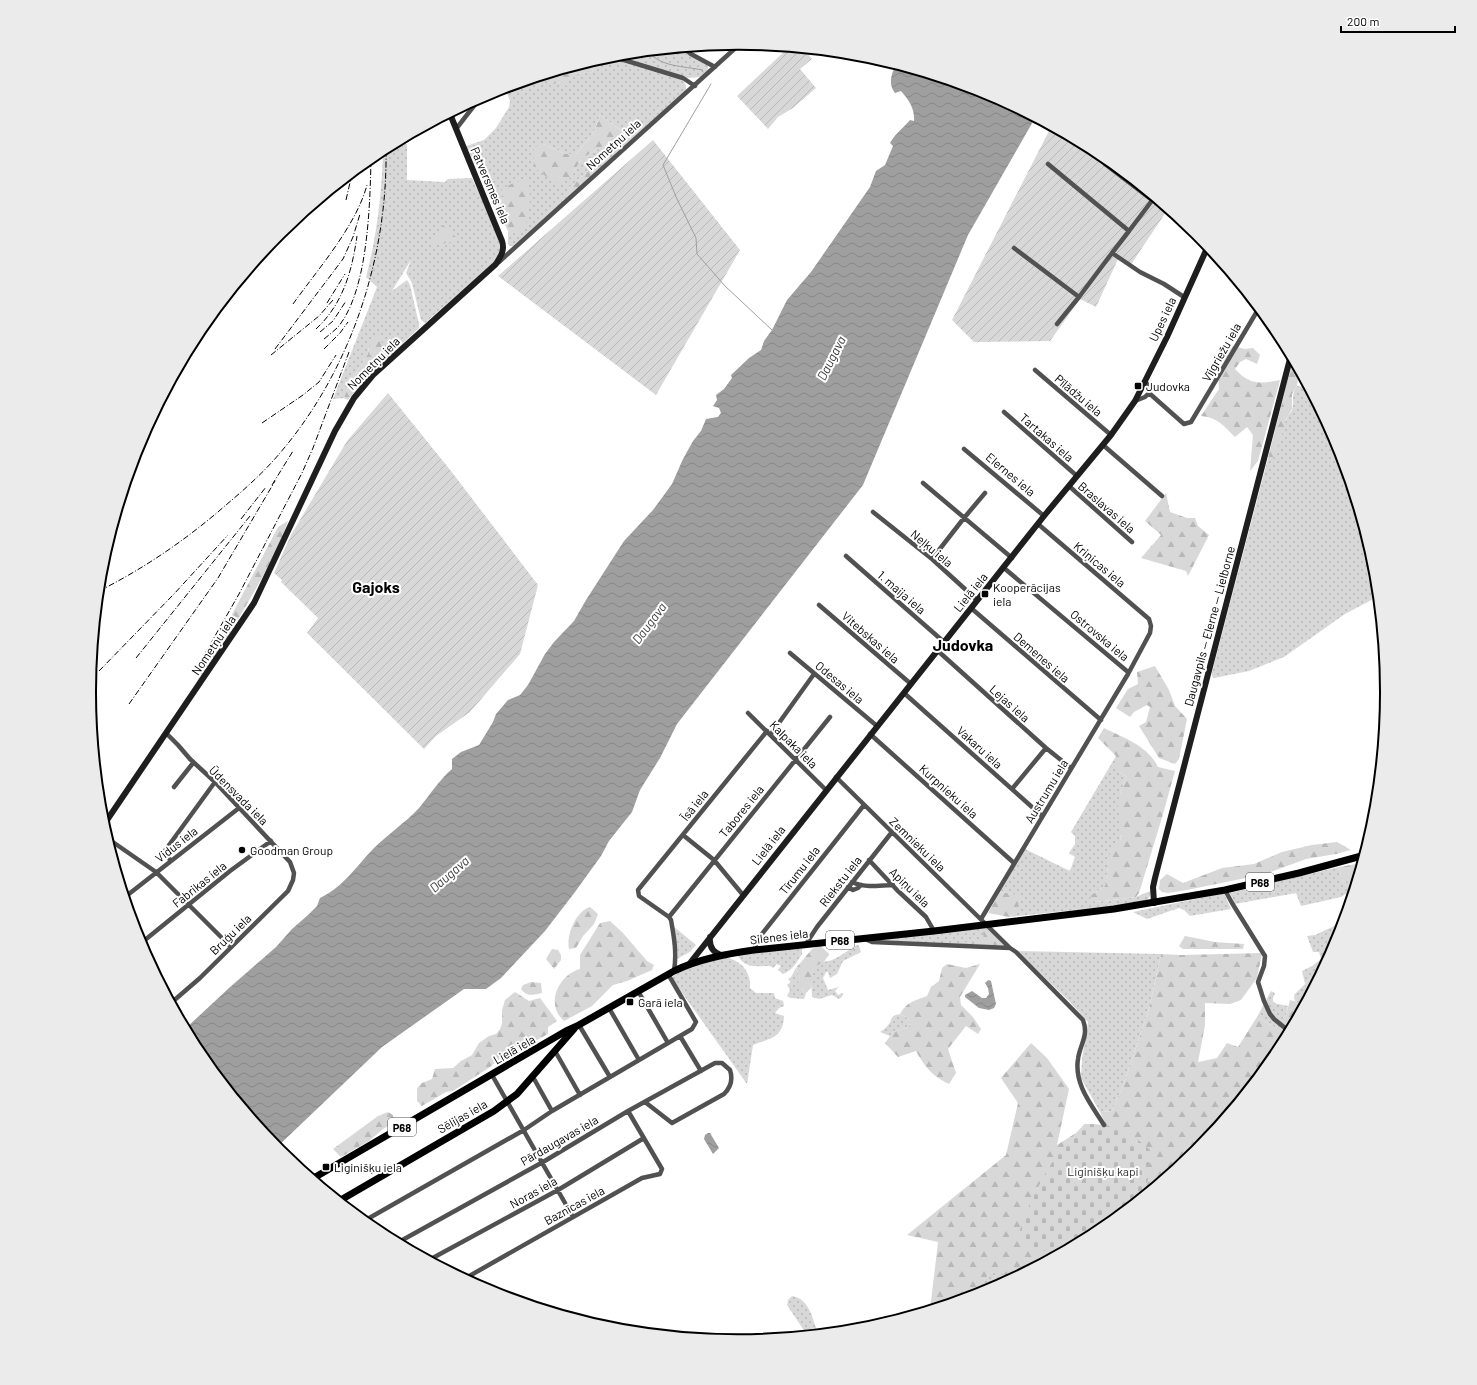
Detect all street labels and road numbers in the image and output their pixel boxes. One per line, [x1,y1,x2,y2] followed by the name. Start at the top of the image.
[583,116,643,172] street label: Nometņu iela
[469,144,513,226] street label: Patversmes iela
[1146,295,1178,343] street label: Upes iela
[1199,320,1243,384] street label: Vījgriežu iela
[344,334,402,392] street label: Nometņu iela
[1052,371,1106,419] street label: Pīlādžu iela
[1017,410,1077,464] street label: Tartakas iela
[984,449,1038,499] street label: Elernes iela
[1076,478,1138,536] street label: Braslavas iela
[908,526,956,570] street label: Neļķu iela
[1071,538,1129,590] street label: Kriņicas iela
[1181,544,1237,708] street label: Daugavpils — Elerne — Lielborne
[875,567,929,617] street label: 1. maija iela
[950,570,990,614] street label: Lielā iela
[1068,606,1132,664] street label: Ostrovska iela
[839,608,903,666] street label: Vitebskas iela
[188,613,238,677] street label: Nometņu iela
[1011,629,1073,685] street label: Demenes iela
[813,658,867,706] street label: Odesas iela
[987,681,1033,725] street label: Lejas iela
[767,717,821,771] street label: Kalpaka iela
[954,723,1006,771] street label: Vakaru iela
[1022,757,1070,825] street label: Austrumu iela
[917,761,981,821] street label: Kurpnieku iela
[207,763,271,827] street label: Ūdensvada iela
[716,782,766,840] street label: Tabores iela
[677,787,711,824] street label: Īsā iela
[887,814,949,874] street label: Zemnieku iela
[152,823,200,865] street label: Vidus iela
[748,823,788,867] street label: Lielā iela
[776,843,822,897] street label: Tīrumu iela
[816,853,864,909] street label: Riekstu iela
[169,858,229,910] street label: Fabrikas iela
[887,864,933,910] street label: Apiņu iela
[1246,873,1274,891] road number: P68
[206,911,254,957] street label: Bruģu iela
[749,925,809,947] street label: Silenes iela
[826,931,854,949] road number: P68
[491,1031,537,1067] street label: Lielā iela
[435,1096,489,1136] street label: Sēlijas iela
[518,1112,600,1168] street label: Pārdaugavas iela
[388,1118,416,1136] road number: P68
[507,1173,559,1211] street label: Noras iela
[541,1183,607,1227] street label: Baznīcas iela

